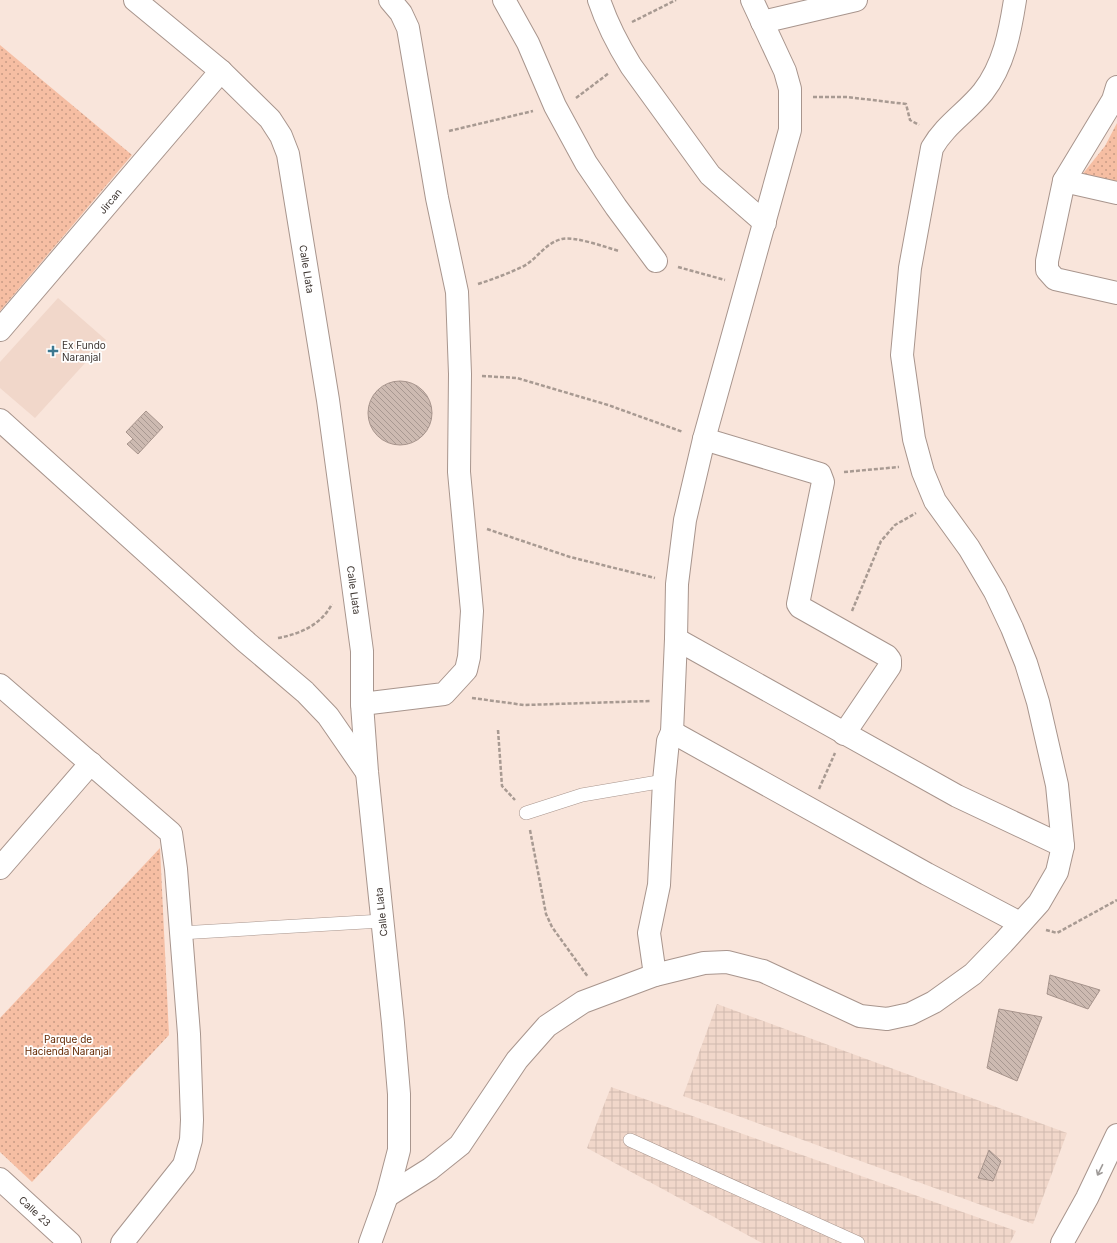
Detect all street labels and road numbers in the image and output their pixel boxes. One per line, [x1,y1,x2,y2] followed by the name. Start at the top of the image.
[96,186,124,216] street label: Jircan
[297,244,317,294] street label: Calle Llata
[345,565,363,615] street label: Calle Llata
[372,887,390,937] street label: Calle Llata
[17,1193,53,1229] street label: Calle 23

